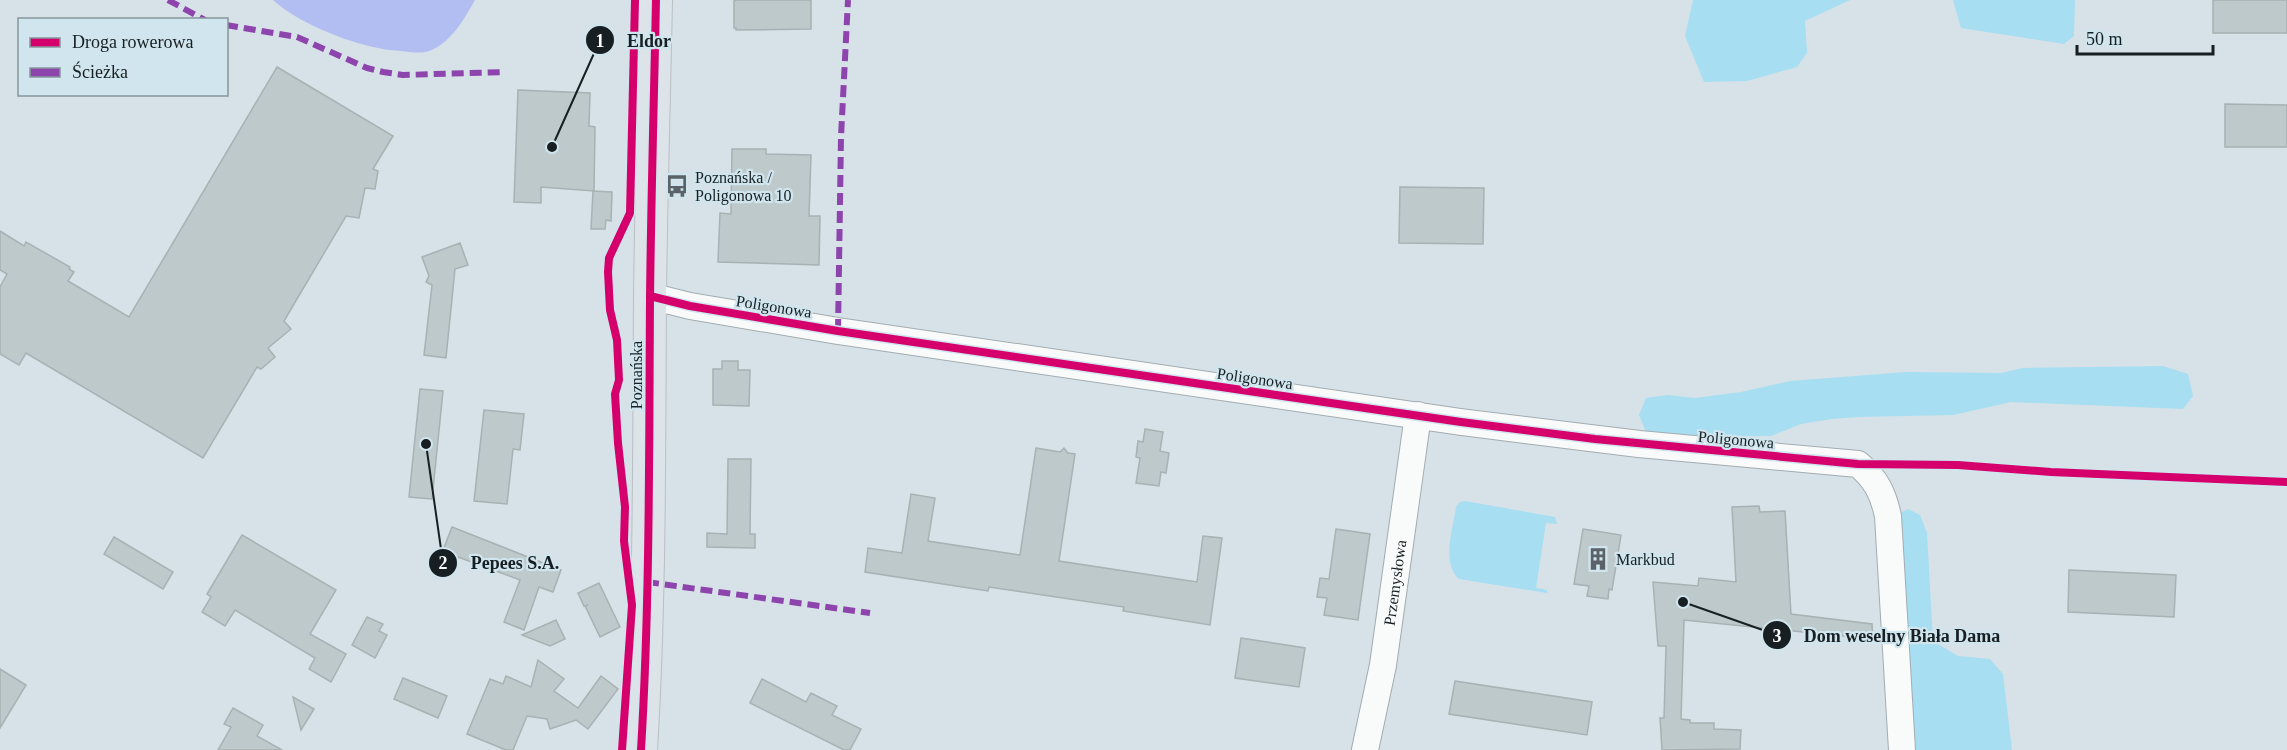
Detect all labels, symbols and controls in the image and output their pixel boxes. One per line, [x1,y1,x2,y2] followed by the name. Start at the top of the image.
[18,18,228,96] legend
[2077,18,2214,56] scale bar
[585,22,683,58] callout: Eldor
[2086,29,2123,49] text: 50 m
[596,31,605,51] text: 1
[627,31,671,51] text: Eldor
[72,32,193,52] text: Droga rowerowa
[72,61,128,82] text: Ścieżka
[695,169,791,205] place label: Poznańska / Poligonowa 10
[664,173,690,199] bus stop icon: Poznańska / Poligonowa 10
[735,292,813,322] street label: Poligonowa
[628,341,645,409] street label: Poznańska
[1216,365,1294,393] street label: Poligonowa
[1697,428,1775,452] street label: Poligonowa
[1381,539,1409,627] street label: Przemysłowa
[428,545,571,581] callout: Pepees S.A.
[1585,546,1611,572] building icon: Markbud
[1616,551,1675,568] place label: Markbud
[439,553,448,573] text: 2
[471,553,559,573] text: Pepees S.A.
[1762,617,2012,653] callout: Dom weselny Biała Dama
[1773,626,1782,646] text: 3
[1804,626,2000,646] text: Dom weselny Biała Dama

